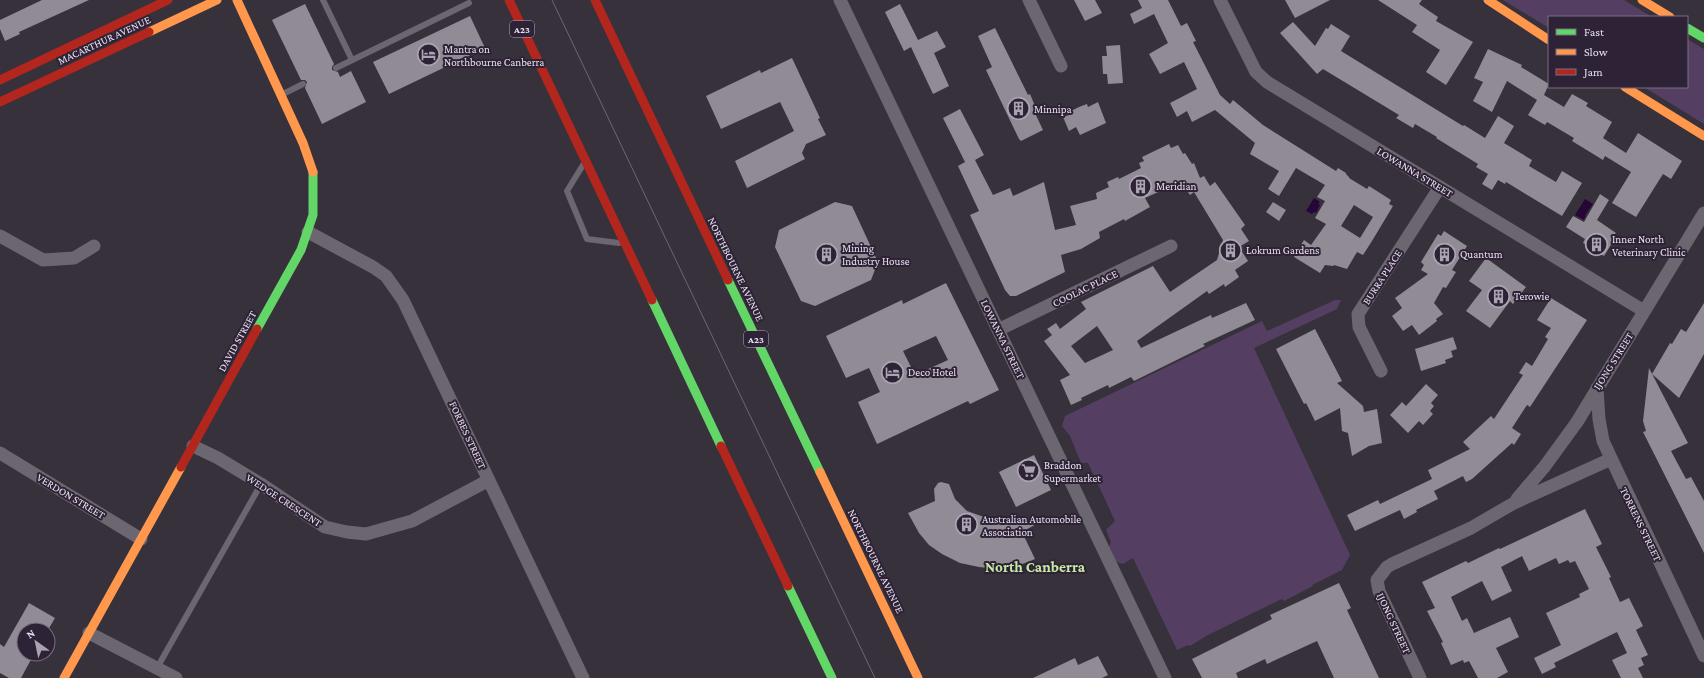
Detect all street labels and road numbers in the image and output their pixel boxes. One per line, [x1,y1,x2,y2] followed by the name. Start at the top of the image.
[56,13,152,67] street label: MACARTHUR AVENUE
[510,21,534,37] road number: A23
[1375,145,1455,199] street label: LOWANNA STREET
[706,215,766,323] street label: NORTHBOURNE AVENUE
[1360,247,1404,307] street label: BURRA PLACE
[1050,267,1120,309] street label: COOLAC PLACE
[979,298,1027,380] street label: LOWANNA STREET
[215,309,259,373] street label: DAVID STREET
[1591,330,1636,392] street label: IJONG STREET
[744,331,768,347] road number: A23
[447,399,489,471] street label: FORBES STREET
[35,471,107,521] street label: VERDON STREET
[244,471,324,529] street label: WEDGE CRESCENT
[1618,485,1664,563] street label: TORRENS STREET
[846,507,906,615] street label: NORTHBOURNE AVENUE
[1374,591,1413,656] street label: IJONG STREET

